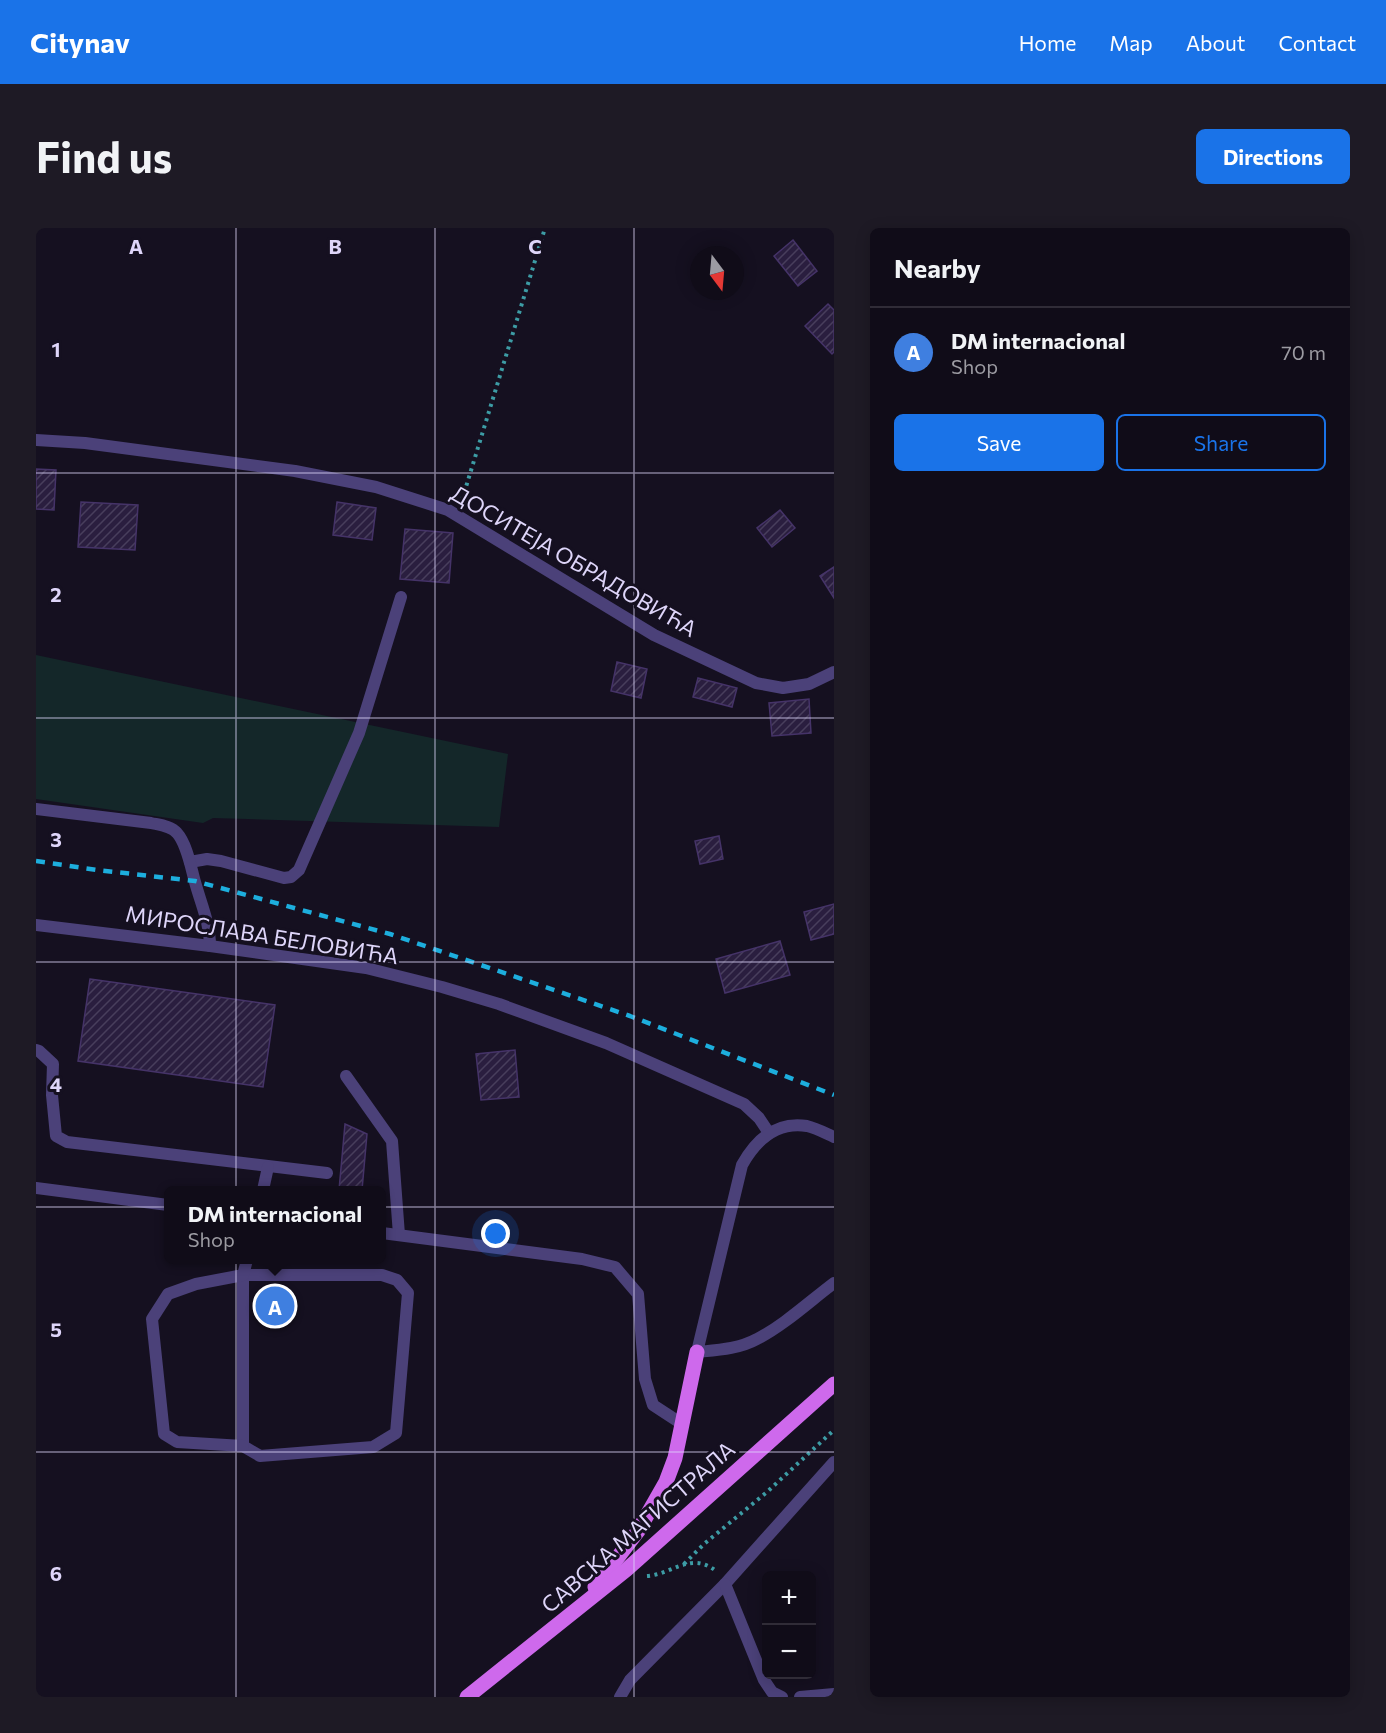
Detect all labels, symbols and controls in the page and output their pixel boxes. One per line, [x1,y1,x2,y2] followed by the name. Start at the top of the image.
[30,25,130,59] text: Citynav
[1019,30,1076,55] text: Home
[1109,30,1153,55] text: Map
[1186,30,1245,55] text: About
[1278,30,1356,55] text: Contact
[1196,129,1350,184] button: Directions
[36,130,172,182] text: Find us
[129,234,143,258] text: A
[328,234,342,258] text: B
[528,234,542,258] text: C
[690,246,744,300] north arrow
[894,252,981,283] text: Nearby
[951,327,1125,354] text: DM internacional
[51,337,61,361] text: 1
[906,340,921,364] text: A
[1281,340,1326,364] text: 70 m
[951,354,998,378] text: Shop
[894,414,1104,471] button: Save
[1116,414,1326,471] button: Share
[447,479,702,642] street label: ДОСИТЕЈА ОБРАДОВИЋА
[50,582,62,606] text: 2
[50,827,62,851] text: 3
[124,900,400,969] street label: МИРОСЛАВА БЕЛОВИЋА
[50,1072,62,1096] text: 4
[164,1186,386,1264] popup
[188,1200,362,1227] text: DM internacional
[481,1219,510,1248] your location
[188,1227,235,1251] text: Shop
[256,1284,294,1328] pin: A
[50,1317,62,1341] text: 5
[535,1435,740,1618] street label: САВСКА МАГИСТРАЛА
[50,1561,62,1585] text: 6
[762,1571,816,1679] map controls
[762,1571,816,1625] button: +
[762,1625,816,1679] button: −

